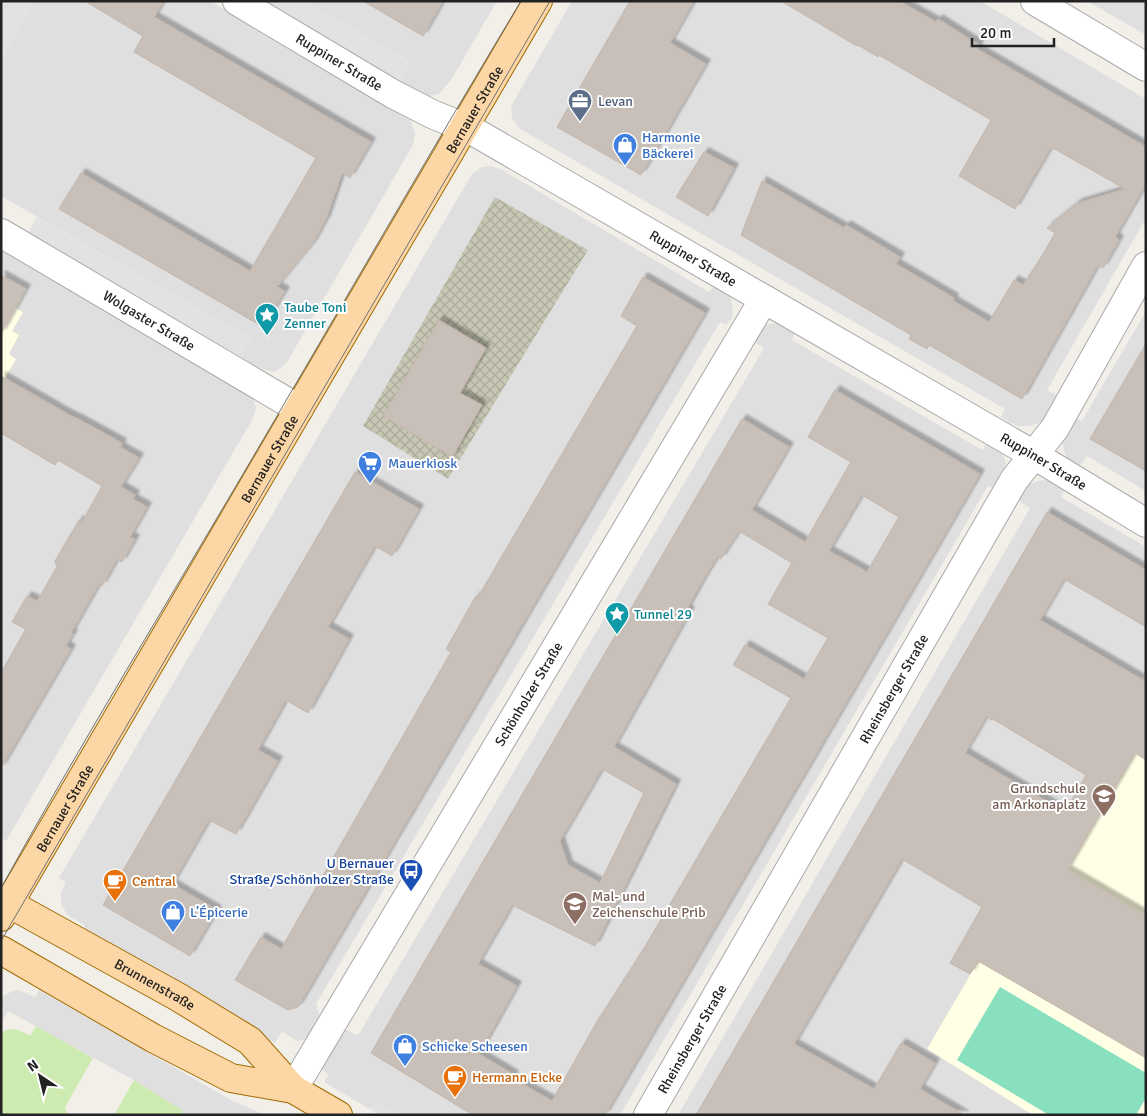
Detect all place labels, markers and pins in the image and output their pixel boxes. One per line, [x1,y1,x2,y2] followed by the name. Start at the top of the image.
[567,88,593,122] office icon: Levan
[598,93,633,110] place label: Levan
[642,129,701,162] place label: Harmonie Bäckerei
[612,132,638,166] shop icon: Harmonie Bäckerei
[284,299,347,332] place label: Taube Toni Zenner
[254,302,280,336] place icon: Taube Toni Zenner
[357,450,383,484] supermarket icon: Mauerkiosk
[388,455,457,472] place label: Mauerkiosk
[604,601,630,635] place icon: Tunnel 29
[634,606,692,623] place label: Tunnel 29
[992,780,1086,813] place label: Grundschule am Arkonaplatz
[1091,783,1117,817] school or university icon: Grundschule am Arkonaplatz
[229,855,395,888] place label: U Bernauer Straße/Schönholzer Straße
[398,858,424,892] bus stop icon: U Bernauer Straße/Schönholzer Straße
[102,868,128,902] cafe icon: Central
[132,873,176,890] place label: Central
[592,888,706,921] place label: Mal- und Zeichenschule Prib
[562,891,588,925] school or university icon: Mal- und Zeichenschule Prib
[160,899,186,933] shop icon: L’Épicerie
[190,904,248,921] place label: L’Épicerie
[392,1033,418,1067] shop icon: Schicke Scheesen
[422,1038,528,1055] place label: Schicke Scheesen
[442,1064,468,1098] cafe icon: Hermann Eicke
[472,1069,562,1086] place label: Hermann Eicke

